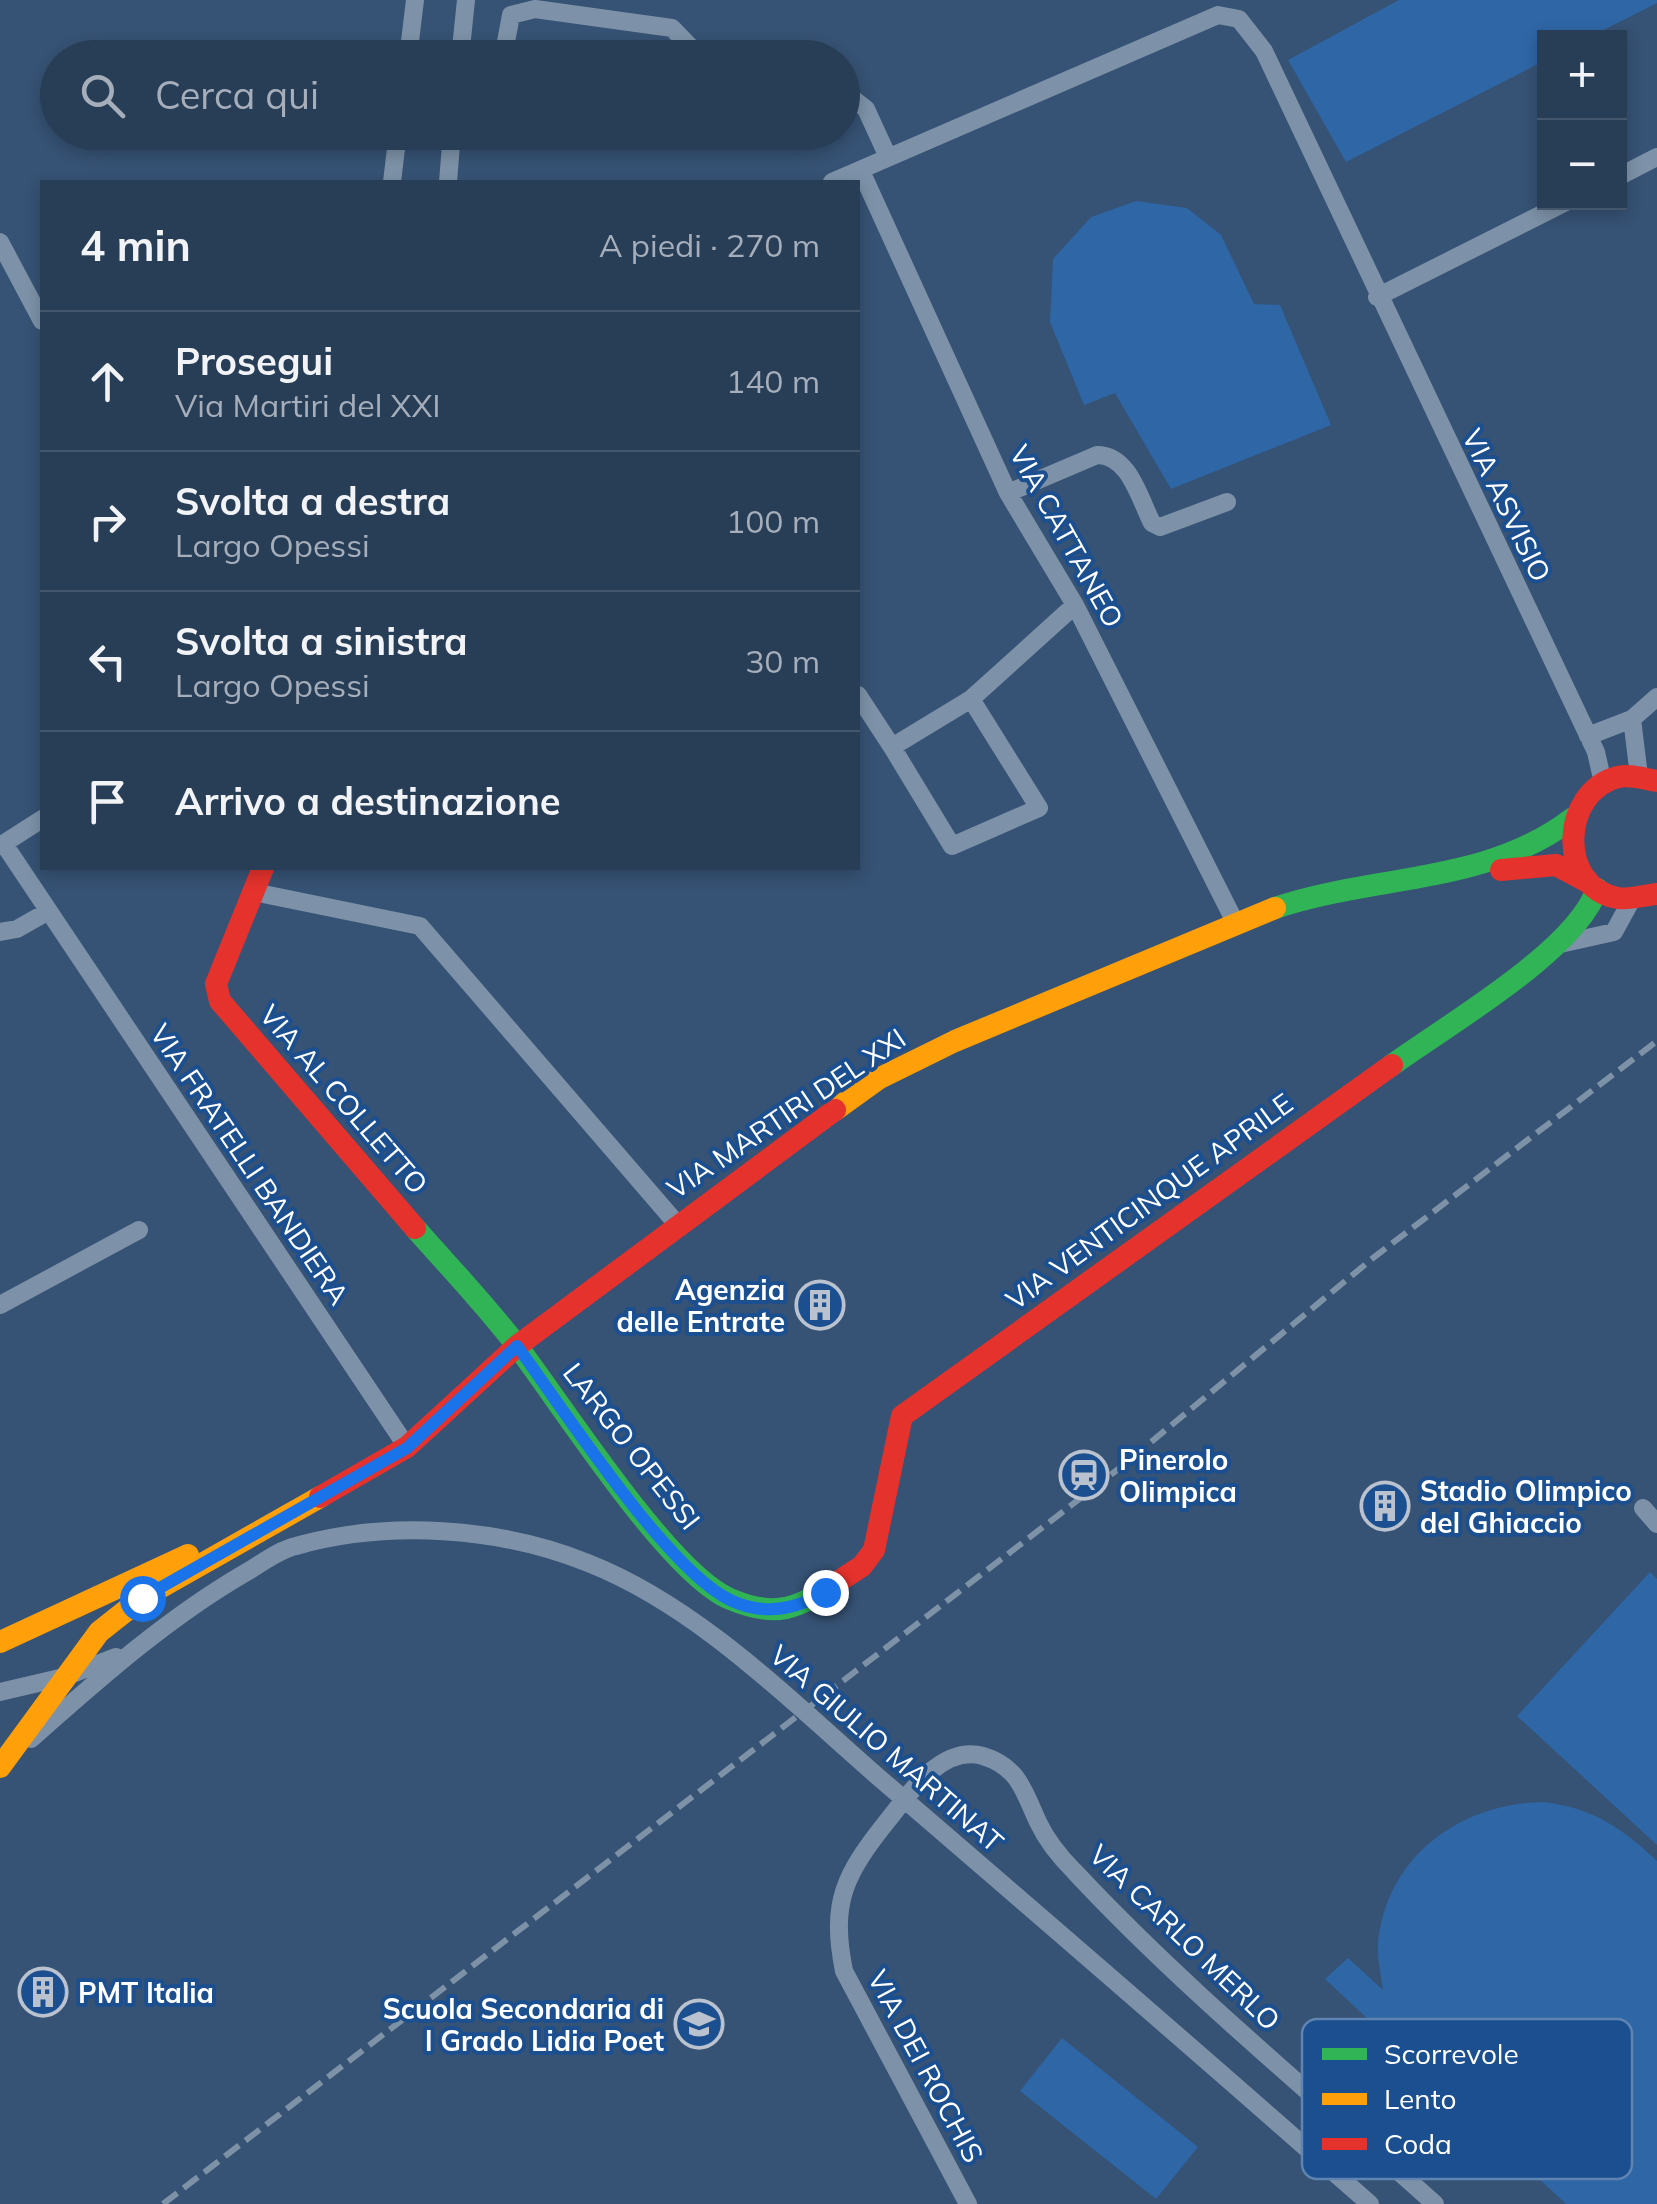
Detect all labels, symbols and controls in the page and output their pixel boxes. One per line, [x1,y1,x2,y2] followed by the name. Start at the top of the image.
[1537,30,1627,210] map controls
[1537,30,1627,120] button: +
[40,40,860,150] search box
[75,68,130,123] icon: search
[155,71,319,119] text: Cerca qui
[1537,120,1627,210] button: −
[80,219,191,272] text: 4 min
[599,225,820,265] text: A piedi · 270 m
[175,337,333,385] text: Prosegui
[80,354,135,409] icon: ahead
[726,361,820,401] text: 140 m
[175,385,441,425] text: Via Martiri del XXI
[1455,423,1559,587] street label: VIA ASVISIO
[1002,439,1132,633] street label: VIA CATTANEO
[175,477,450,525] text: Svolta a destra
[80,494,135,549] icon: right
[726,501,820,541] text: 100 m
[175,525,370,565] text: Largo Opessi
[175,617,468,665] text: Svolta a sinistra
[80,634,135,689] icon: left
[745,641,820,681] text: 30 m
[175,665,370,705] text: Largo Opessi
[80,774,135,829] icon: arrive
[175,777,561,825] text: Arrivo a destinazione
[252,997,436,1201] street label: VIA AL COLLETTO
[143,1017,357,1311] street label: VIA FRATELLI BANDIERA
[660,1020,912,1206] street label: VIA MARTIRI DEL XXI
[999,1085,1299,1317] street label: VIA VENTICINQUE APRILE
[616,1272,785,1339] place label: Agenzia delle Entrate
[794,1279,846,1331] building icon: Agenzia delle Entrate
[556,1356,708,1536] street label: LARGO OPESSI
[1119,1442,1237,1509] place label: Pinerolo Olimpica
[1058,1449,1110,1501] station icon: Pinerolo Olimpica
[1420,1473,1632,1540] place label: Stadio Olimpico del Ghiaccio
[1359,1480,1411,1532] building icon: Stadio Olimpico del Ghiaccio
[803,1570,849,1616] route end
[120,1576,166,1622] route start
[763,1637,1011,1859] street label: VIA GIULIO MARTINAT
[1082,1837,1288,2037] street label: VIA CARLO MERLO
[861,1964,991,2168] street label: VIA DEI ROCHIS
[17,1966,69,2018] building icon: PMT Italia
[78,1975,214,2010] place label: PMT Italia
[383,1991,664,2058] place label: Scuola Secondaria di I Grado Lidia Poet
[673,1998,725,2050] school or university icon: Scuola Secondaria di I Grado Lidia Poet
[1302,2019,1632,2179] legend
[1384,2036,1519,2071] text: Scorrevole
[1384,2081,1456,2116] text: Lento
[1384,2126,1452,2161] text: Coda

